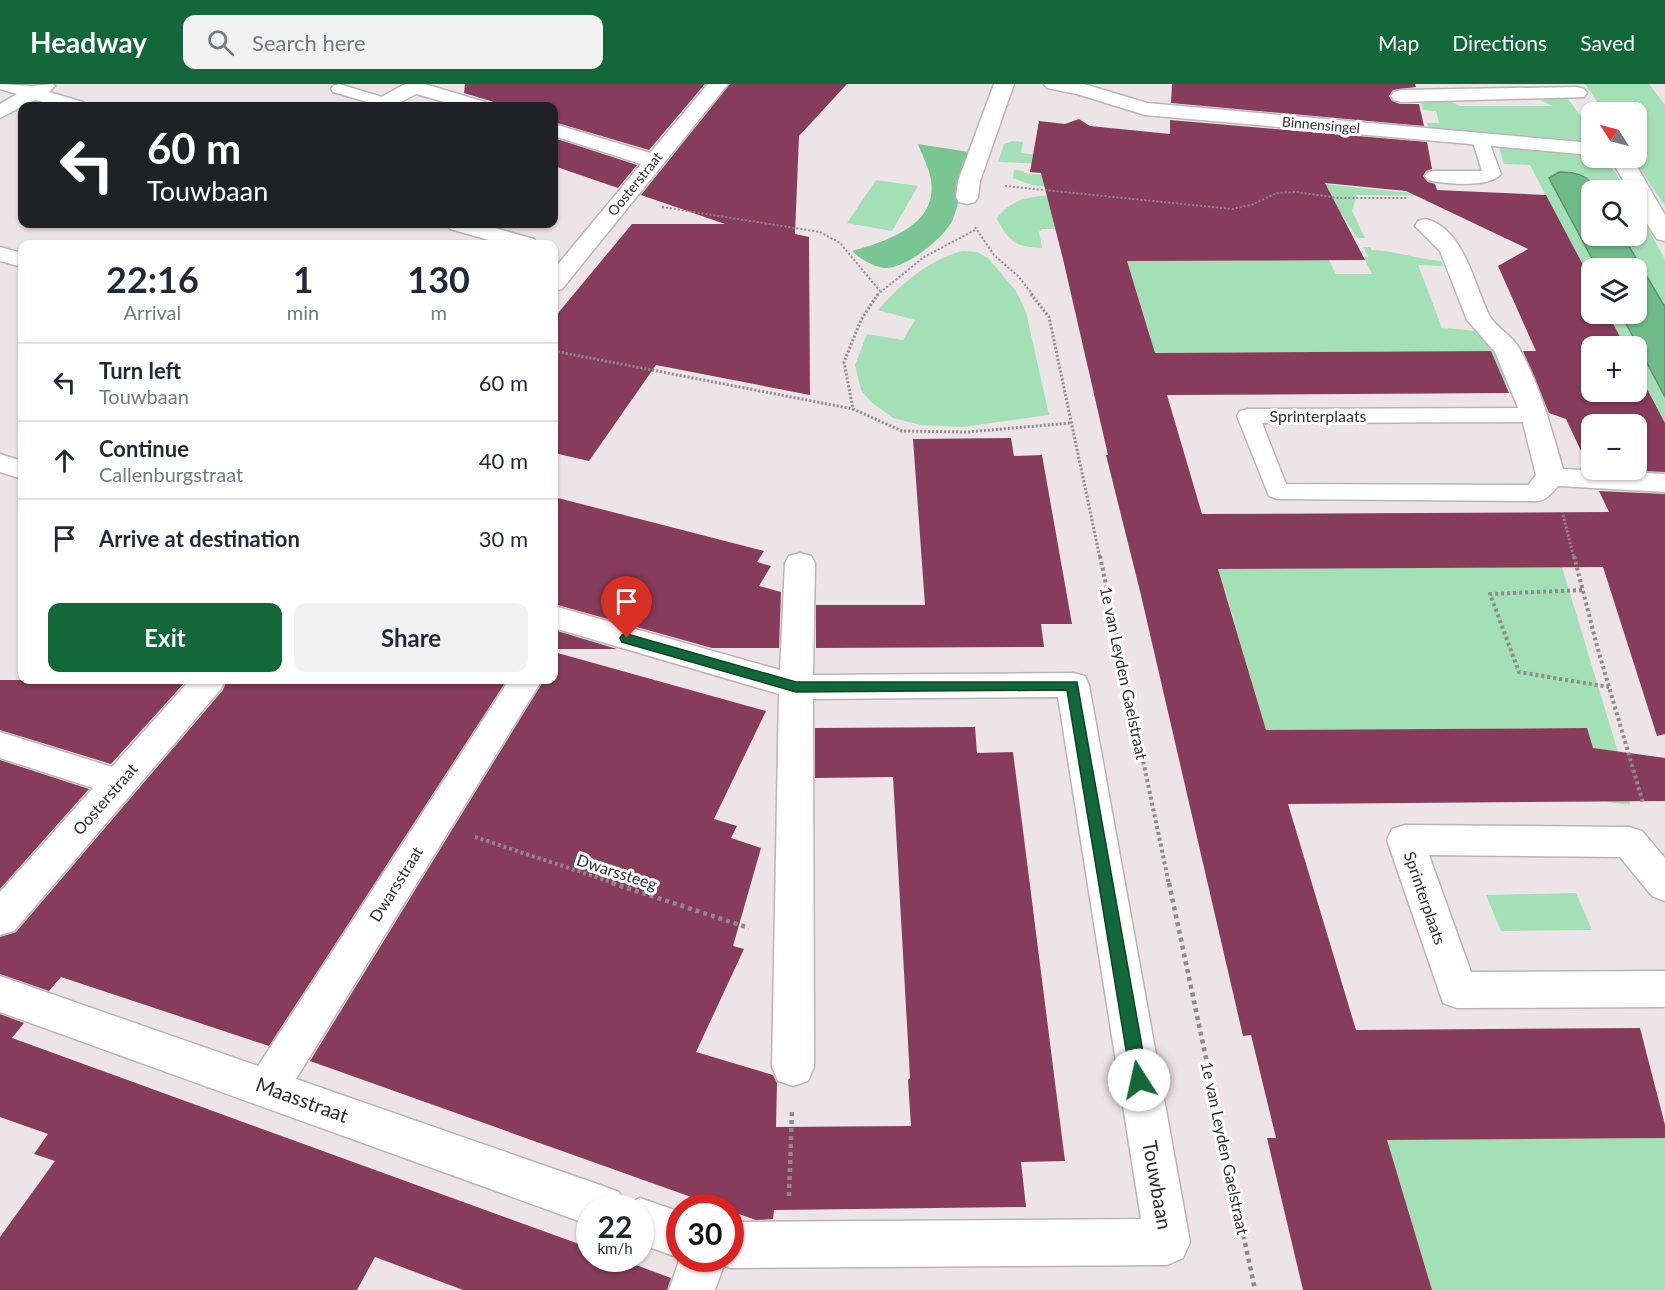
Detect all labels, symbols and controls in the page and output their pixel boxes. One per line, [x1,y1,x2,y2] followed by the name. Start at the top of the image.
[183,15,603,69] search box
[30,25,147,59] text: Headway
[204,26,237,59] icon: search
[252,29,366,56] text: Search here
[1378,30,1419,55] text: Map
[1452,30,1547,55] text: Directions
[1580,30,1635,55] text: Saved
[1581,102,1647,168] north arrow
[1581,102,1647,480] map controls
[1281,113,1361,136] street label: Binnensingel
[147,123,241,173] text: 60 m
[48,126,126,204] icon: left
[604,148,666,219] street label: Oosterstraat
[147,174,268,207] text: Touwbaan
[1581,180,1647,246] button: search
[106,257,199,301] text: 22:16
[293,257,314,301] text: 1
[407,257,470,301] text: 130
[1581,258,1647,324] button: layers
[124,300,181,324] text: Arrival
[287,300,319,324] text: min
[430,300,447,324] text: m
[1581,336,1647,402] button: +
[99,357,181,384] text: Turn left
[48,366,81,399] icon: left
[479,369,528,396] text: 60 m
[99,384,189,408] text: Touwbaan
[1269,406,1367,425] street label: Sprinterplaats
[1581,414,1647,480] button: −
[99,435,189,462] text: Continue
[48,444,81,477] icon: ahead
[479,447,528,474] text: 40 m
[99,462,243,486] text: Callenburgstraat
[48,522,81,555] icon: arrive
[99,525,300,552] text: Arrive at destination
[479,525,528,552] text: 30 m
[601,576,652,638] pin
[610,585,643,618] icon: arrive
[1097,585,1152,761] street label: 1e van Leyden Gaelstraat
[48,603,282,672] button: Exit
[294,603,528,672] button: Share
[68,759,141,838] street label: Oosterstraat
[365,842,426,925] street label: Dwarsstraat
[1401,849,1450,947] street label: Sprinterplaats
[575,850,660,893] street label: Dwarssteeg
[1107,1048,1171,1112] position arrow
[1198,1060,1253,1236] street label: 1e van Leyden Gaelstraat
[253,1071,352,1127] street label: Maasstraat
[1138,1139,1178,1231] street label: Touwbaan
[666,1194,744,1272] speed limit sign: 30
[598,1208,632,1244] text: 22
[597,1239,633,1257] text: km/h

